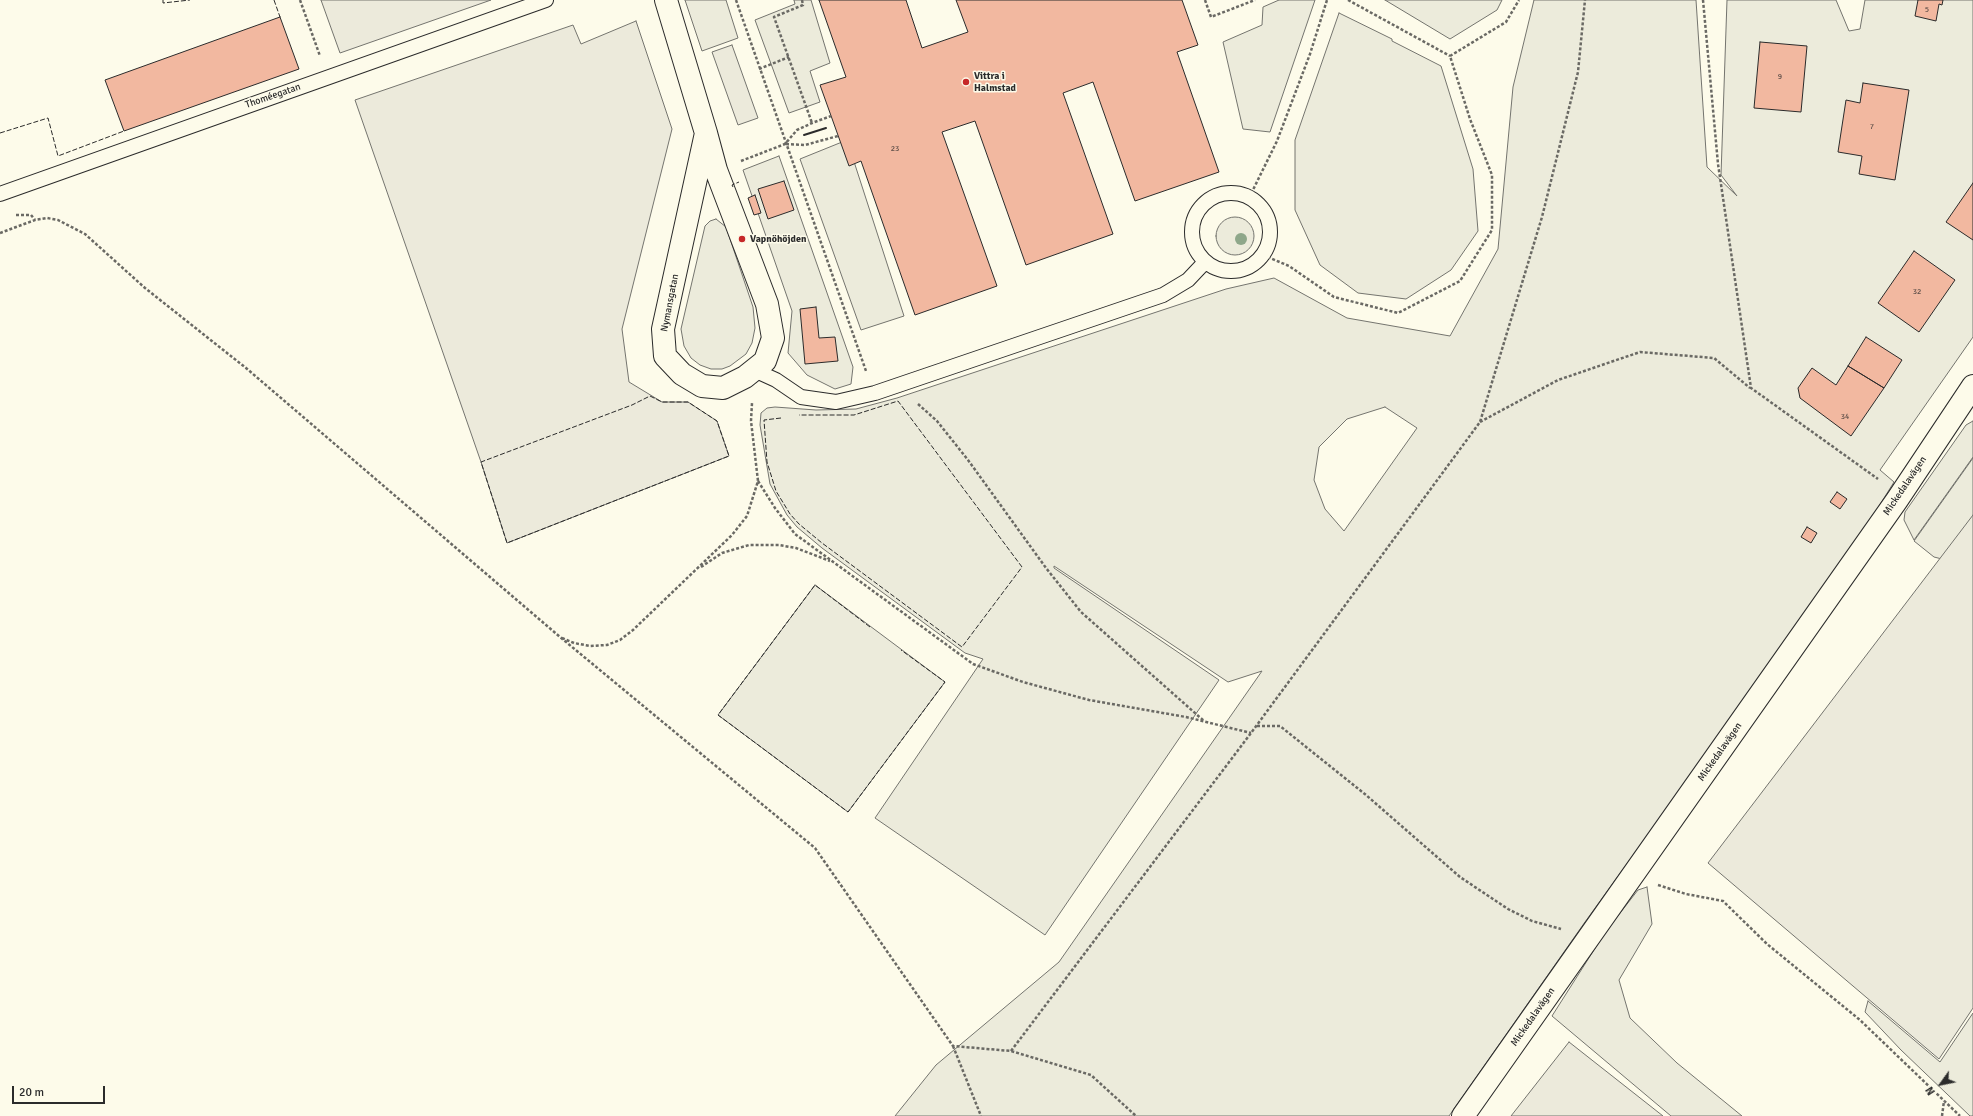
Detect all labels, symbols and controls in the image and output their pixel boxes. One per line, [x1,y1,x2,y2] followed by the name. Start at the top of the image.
[1925,5,1929,15] house number: 5
[974,70,1016,94] place label: Vittra i Halmstad
[1778,72,1782,82] house number: 9
[961,77,971,87] marker: Vittra i Halmstad
[244,81,302,111] street label: Thoméegatan
[1870,122,1874,132] house number: 7
[891,144,899,154] house number: 23
[750,233,806,245] place label: Vapnöhöjden
[737,234,747,244] marker: Vapnöhöjden
[659,273,681,333] street label: Nymansgatan
[1913,287,1921,297] house number: 32
[1841,412,1849,422] house number: 34
[1881,454,1929,518] street label: Mickedalavägen
[1695,720,1745,784] street label: Mickedalavägen
[1508,985,1558,1049] street label: Mickedalavägen
[1921,1064,1961,1104] north arrow
[14,1078,107,1104] scale bar
[1923,1084,1938,1098] text: N
[19,1085,44,1100] text: 20 m

